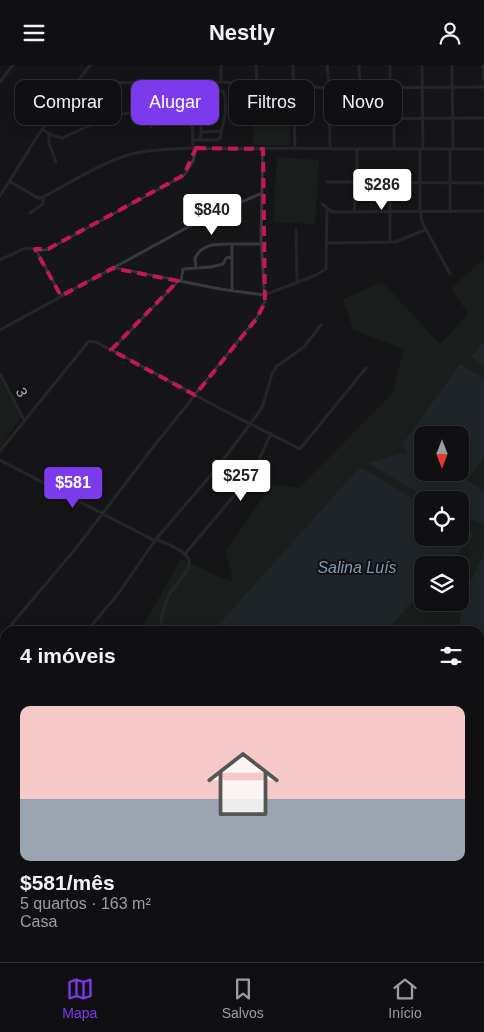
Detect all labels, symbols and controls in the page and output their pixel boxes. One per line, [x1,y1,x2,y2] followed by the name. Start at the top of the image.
[20,19,48,47] icon: menu
[436,19,464,47] icon: person
[209,20,275,45] text: Nestly
[15,80,121,125] chip: Comprar
[131,80,219,125] chip: Alugar
[229,80,314,125] chip: Filtros
[324,80,402,125] chip: Novo
[352,169,412,211] pin: $286
[364,176,400,193] text: $286
[182,193,242,236] pin: $840
[194,201,230,218] text: $840
[13,384,31,400] street label: 3
[414,426,469,481] north arrow
[414,426,469,611] map controls
[211,459,271,502] pin: $257
[43,467,103,509] pin: $581
[223,467,259,484] text: $257
[55,474,91,491] text: $581
[414,491,469,546] button: locate
[414,556,469,611] button: layers
[317,559,397,576] water label: Salina Luís
[437,642,465,670] icon: filters
[20,644,116,667] text: 4 imóveis
[198,739,288,829] icon: home
[20,871,115,894] text: $581/mês
[20,895,151,912] text: 5 quartos · 163 m²
[20,913,57,930] text: Casa
[62,975,97,1021] tab: Mapa
[222,975,264,1021] tab: Salvos
[388,975,422,1021] tab: Início

